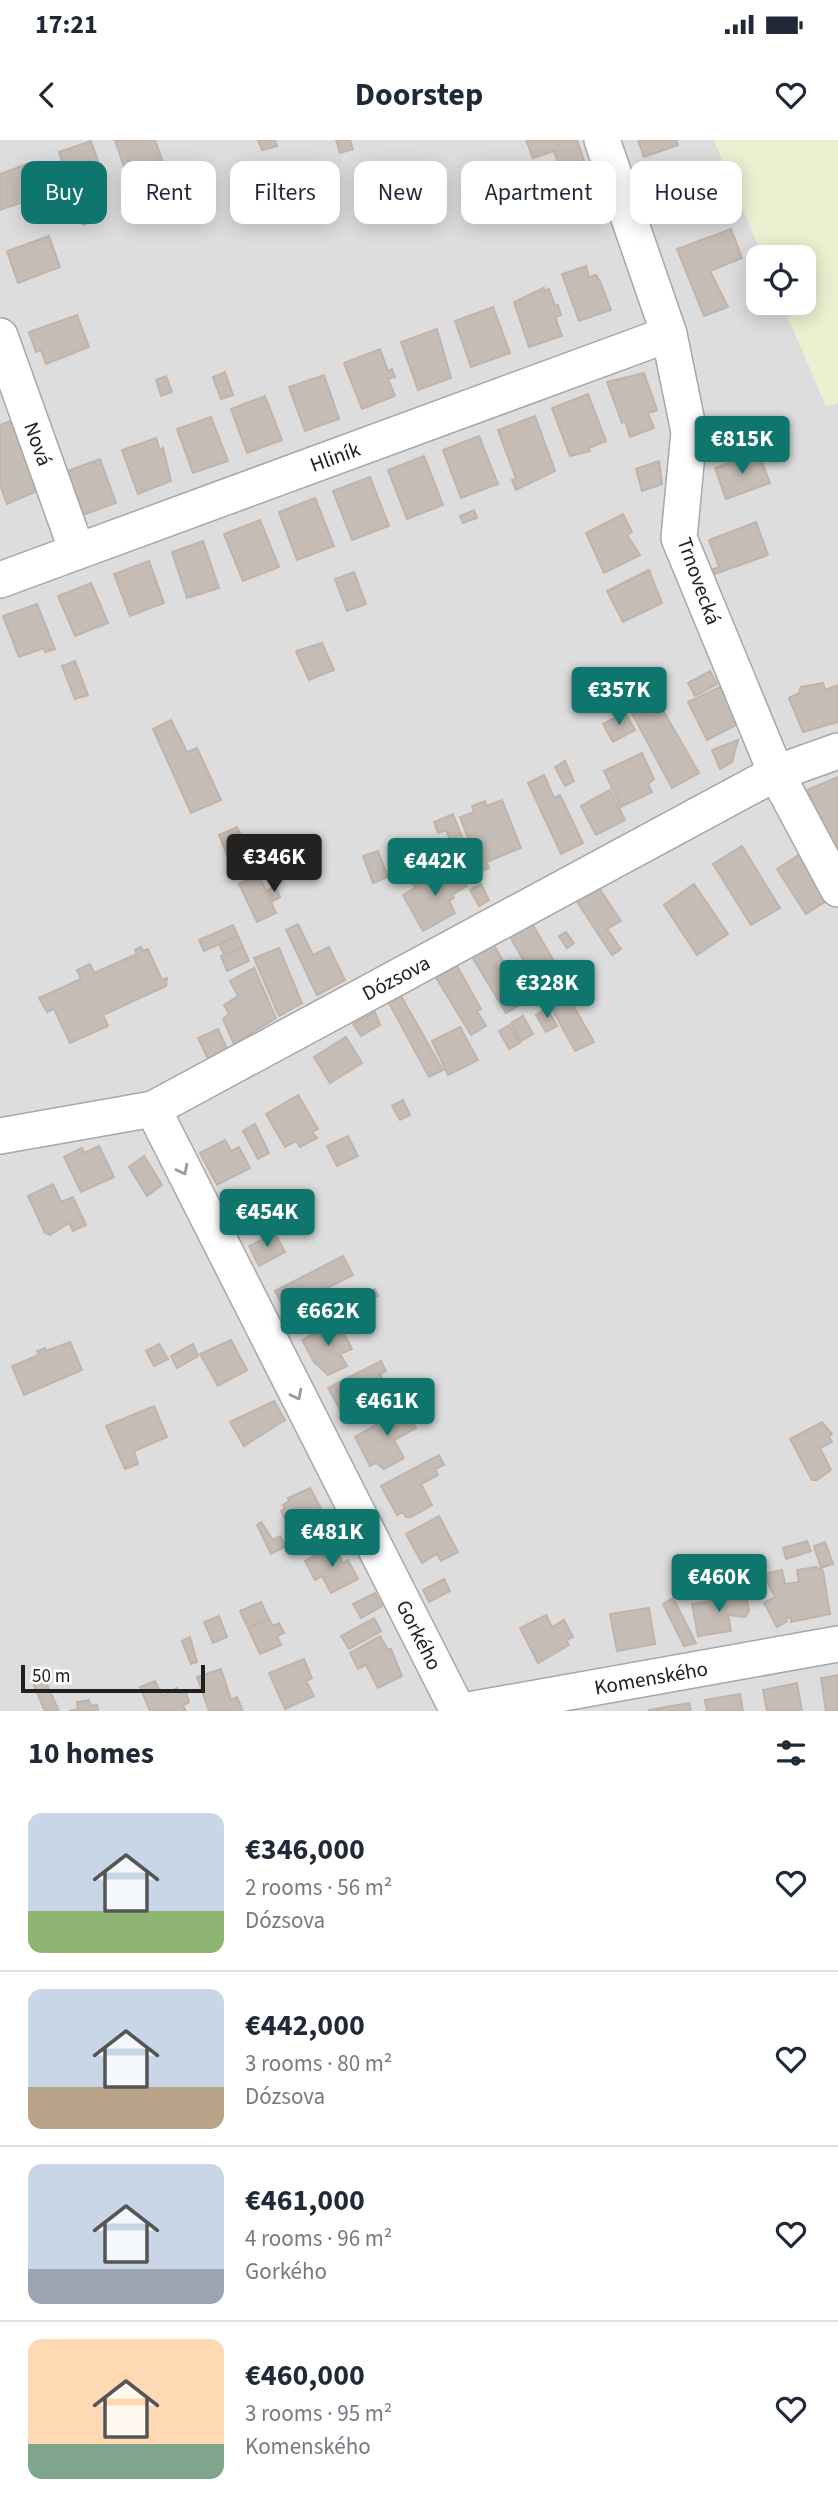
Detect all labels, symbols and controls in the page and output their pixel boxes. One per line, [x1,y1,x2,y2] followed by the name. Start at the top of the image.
[35,6,98,43] text: 17:21
[355,72,483,118] text: Doorstep
[28,76,66,114] icon: back
[772,76,810,114] icon: heart
[21,161,107,224] chip: Buy
[121,161,216,224] chip: Rent
[230,161,340,224] chip: Filters
[354,161,447,224] chip: New
[461,161,616,224] chip: Apartment
[630,161,742,224] chip: House
[746,245,816,315] map controls
[746,245,816,315] button: locate
[693,416,791,476] pin: €815K
[16,418,60,470] street label: Nová
[711,422,773,455] text: €815K
[306,434,365,480] street label: Hliník
[669,533,729,629] street label: Trnovecká
[570,668,668,727] pin: €357K
[588,673,650,706] text: €357K
[225,834,323,894] pin: €346K
[386,838,484,898] pin: €442K
[243,840,305,873] text: €346K
[404,844,466,877] text: €442K
[357,948,435,1008] street label: Dózsova
[498,960,596,1020] pin: €328K
[516,966,578,999] text: €328K
[175,1163,189,1175] one-way arrow
[218,1190,316,1249] pin: €454K
[236,1195,298,1228] text: €454K
[279,1288,377,1348] pin: €662K
[297,1294,359,1327] text: €662K
[338,1378,436,1438] pin: €461K
[356,1384,418,1417] text: €461K
[289,1388,303,1400] one-way arrow
[283,1510,381,1569] pin: €481K
[301,1515,363,1548] text: €481K
[670,1554,768,1614] pin: €460K
[688,1560,750,1593] text: €460K
[389,1595,449,1675] street label: Gorkého
[592,1653,710,1703] street label: Komenského
[21,1662,205,1694] scale bar
[32,1663,70,1690] text: 50 m
[28,1732,154,1775] text: 10 homes
[772,1734,810,1772] icon: filters
[245,1828,365,1871] text: €346,000
[84,1841,168,1925] icon: home
[772,1864,810,1902] icon: heart
[245,1871,392,1904] text: 2 rooms · 56 m²
[245,1904,325,1937] text: Dózsova
[245,2004,365,2047] text: €442,000
[84,2017,168,2101] icon: home
[772,2040,810,2078] icon: heart
[245,2047,392,2080] text: 3 rooms · 80 m²
[245,2080,325,2113] text: Dózsova
[245,2179,365,2222] text: €461,000
[84,2192,168,2276] icon: home
[772,2215,810,2253] icon: heart
[245,2222,392,2255] text: 4 rooms · 96 m²
[245,2255,327,2288] text: Gorkého
[245,2354,365,2397] text: €460,000
[84,2367,168,2451] icon: home
[772,2390,810,2428] icon: heart
[245,2397,392,2430] text: 3 rooms · 95 m²
[245,2430,371,2463] text: Komenského

